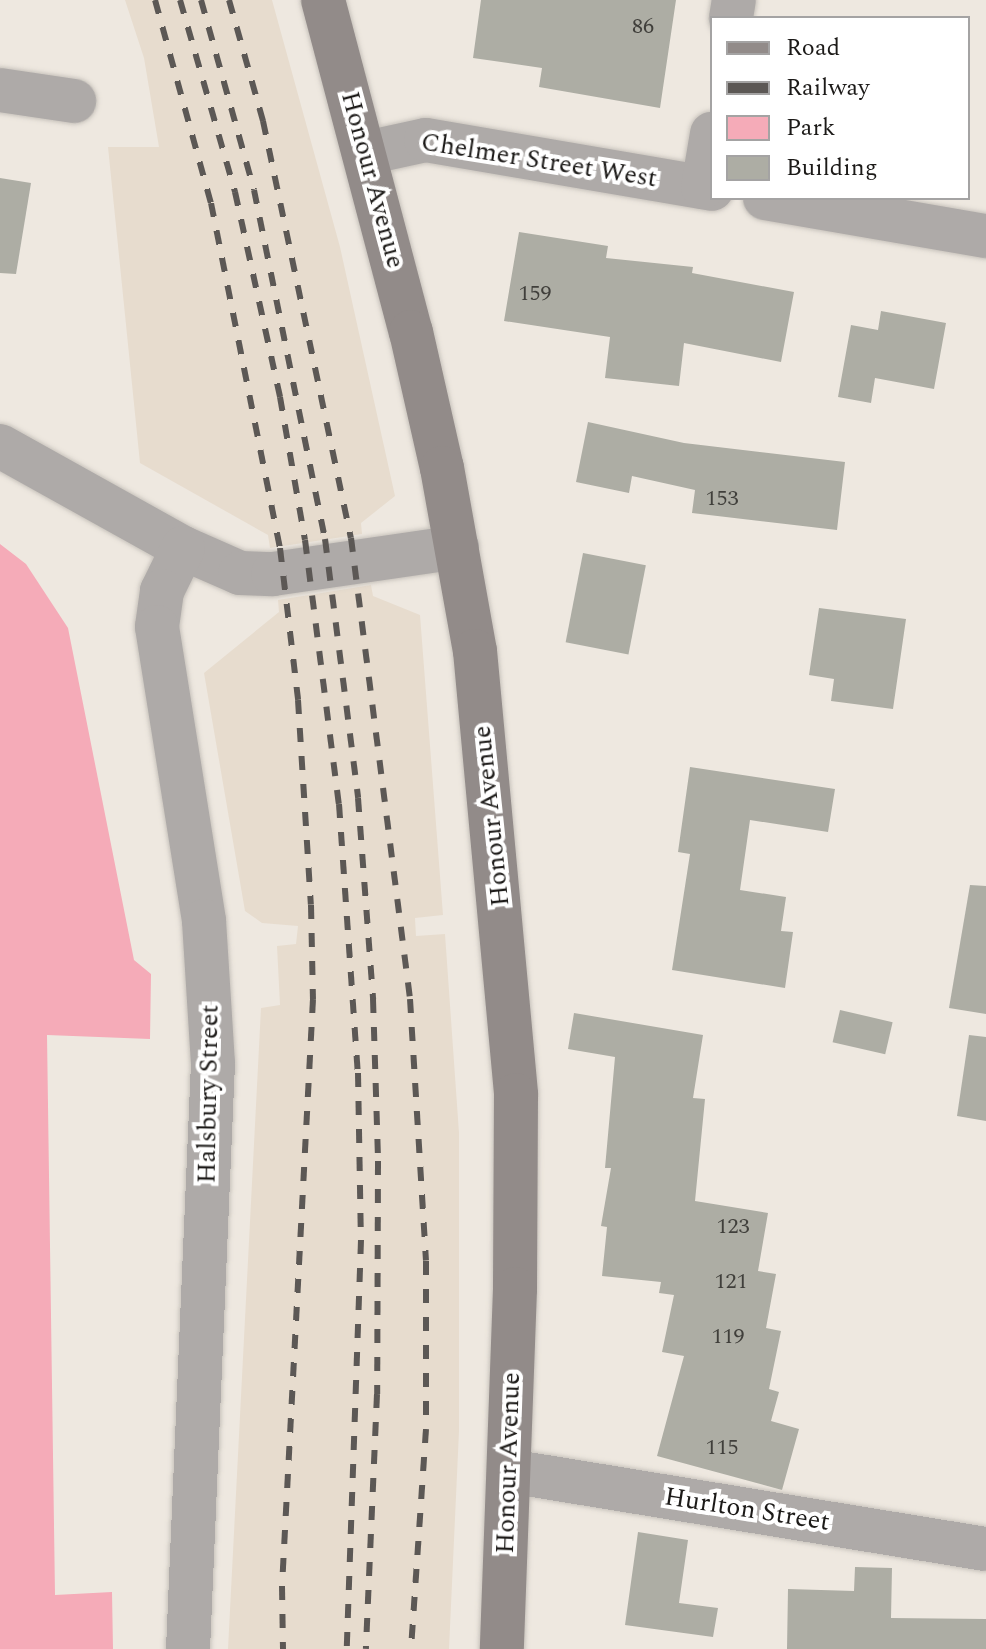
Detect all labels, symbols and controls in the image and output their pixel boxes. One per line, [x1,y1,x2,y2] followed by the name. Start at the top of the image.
[632,14,654,40] house number: 86
[710,16,970,200] legend
[786,30,840,66] text: Road
[786,70,870,106] text: Railway
[333,88,411,272] street label: Honour Avenue
[786,110,836,146] text: Park
[419,127,659,195] street label: Chelmer Street West
[786,150,878,186] text: Building
[519,281,551,307] house number: 159
[706,486,738,512] house number: 153
[467,724,517,908] street label: Honour Avenue
[192,1004,226,1184] street label: Halsbury Street
[717,1214,749,1240] house number: 123
[715,1269,747,1295] house number: 121
[712,1324,744,1350] house number: 119
[490,1372,528,1554] street label: Honour Avenue
[706,1435,738,1461] house number: 115
[662,1482,832,1538] street label: Hurlton Street

